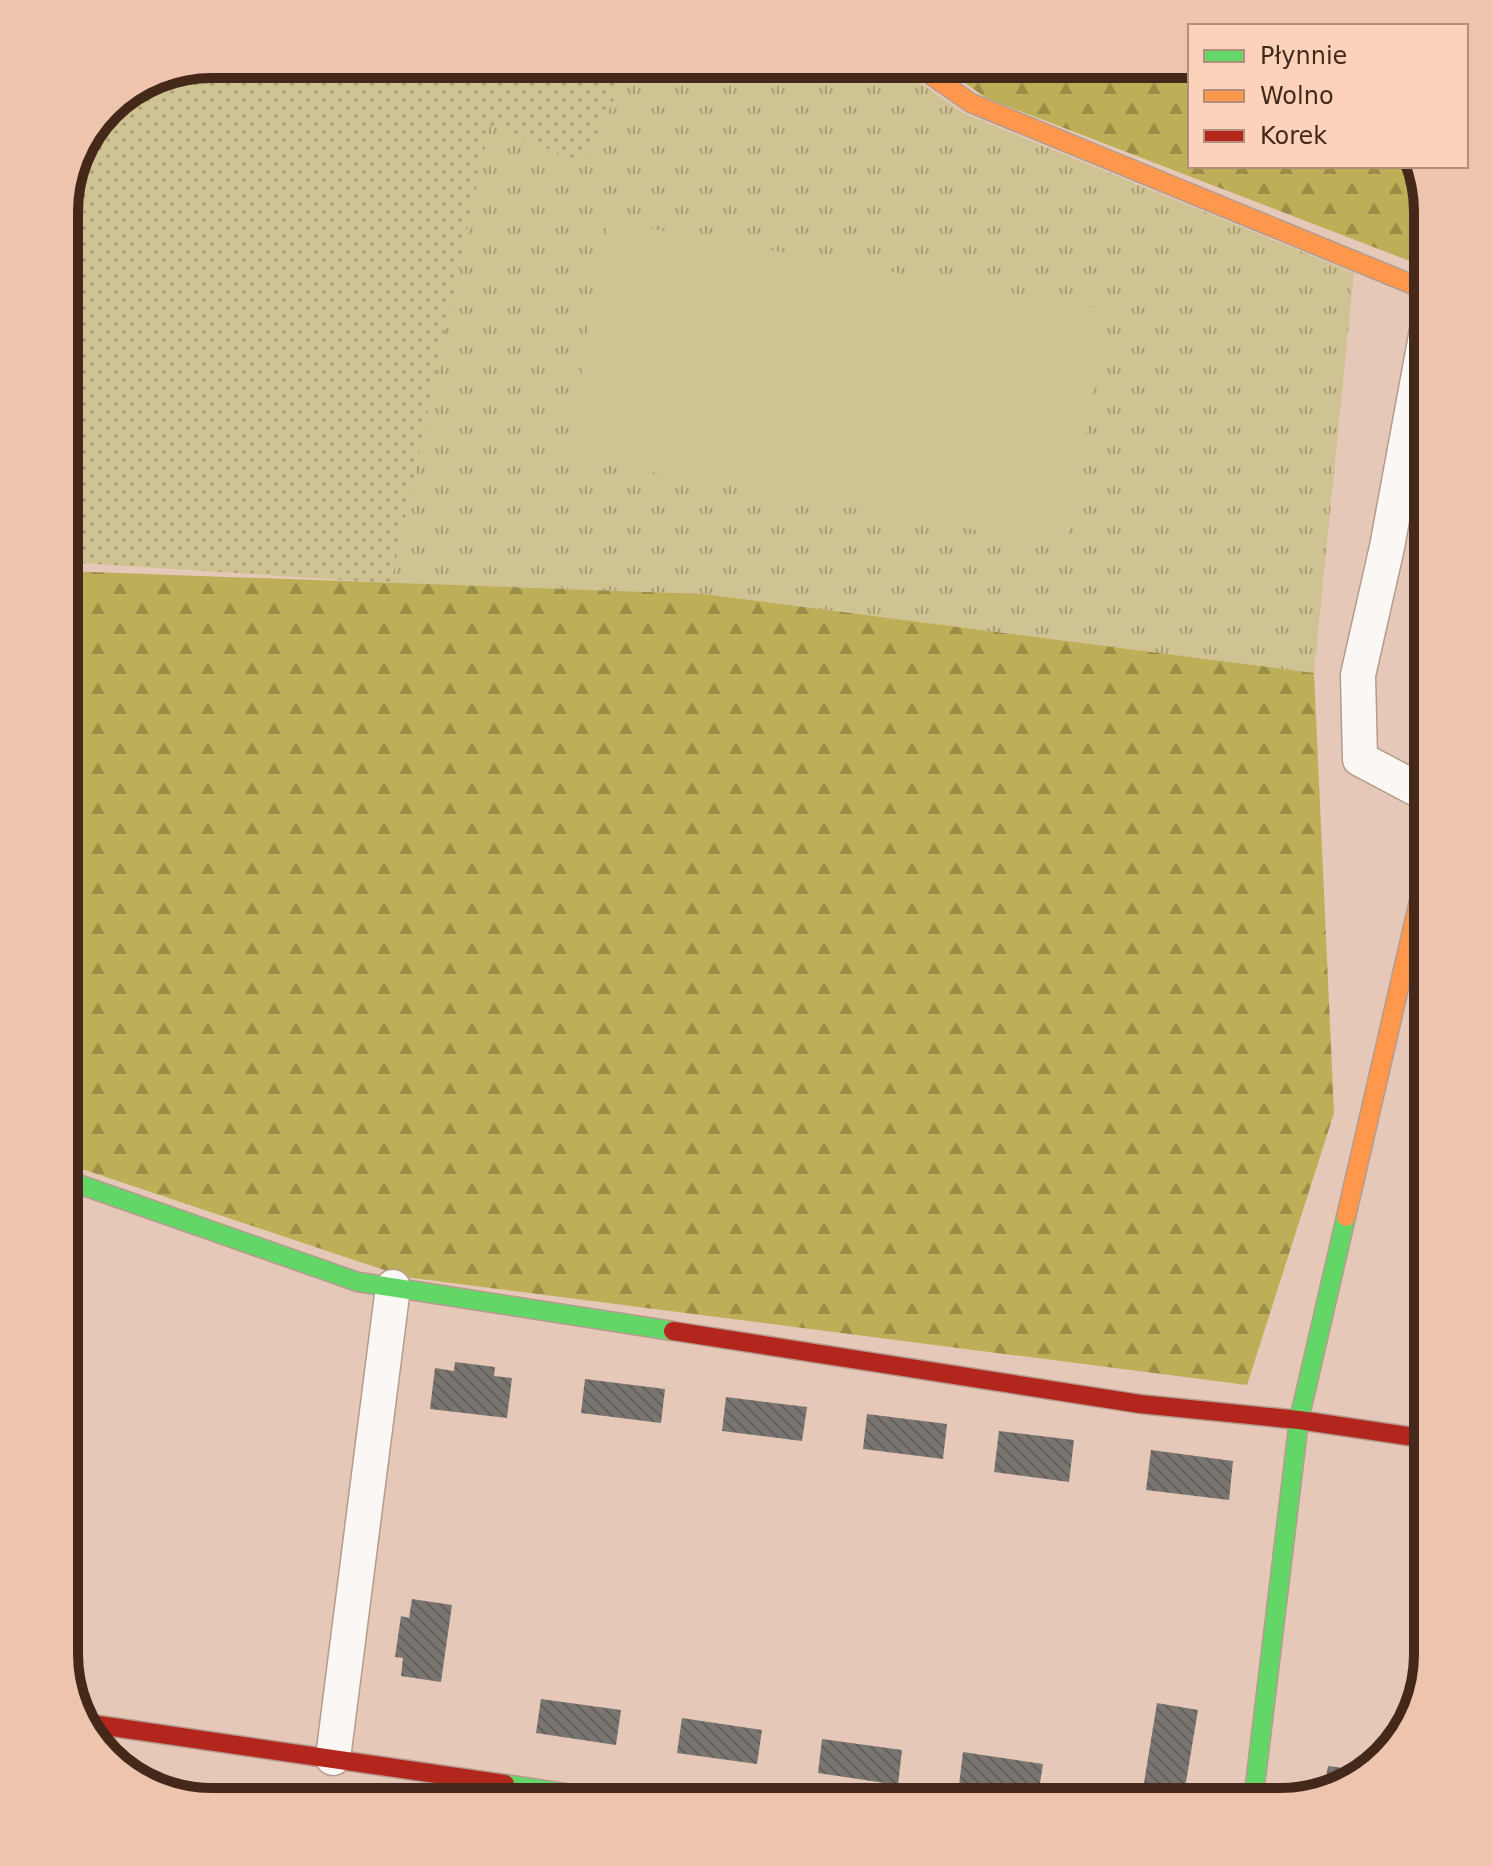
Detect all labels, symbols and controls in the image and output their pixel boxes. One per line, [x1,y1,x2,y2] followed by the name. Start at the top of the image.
[1188,24,1468,168] legend
[1260,42,1347,70] text: Płynnie
[1260,82,1334,110] text: Wolno
[1260,122,1327,150] text: Korek

